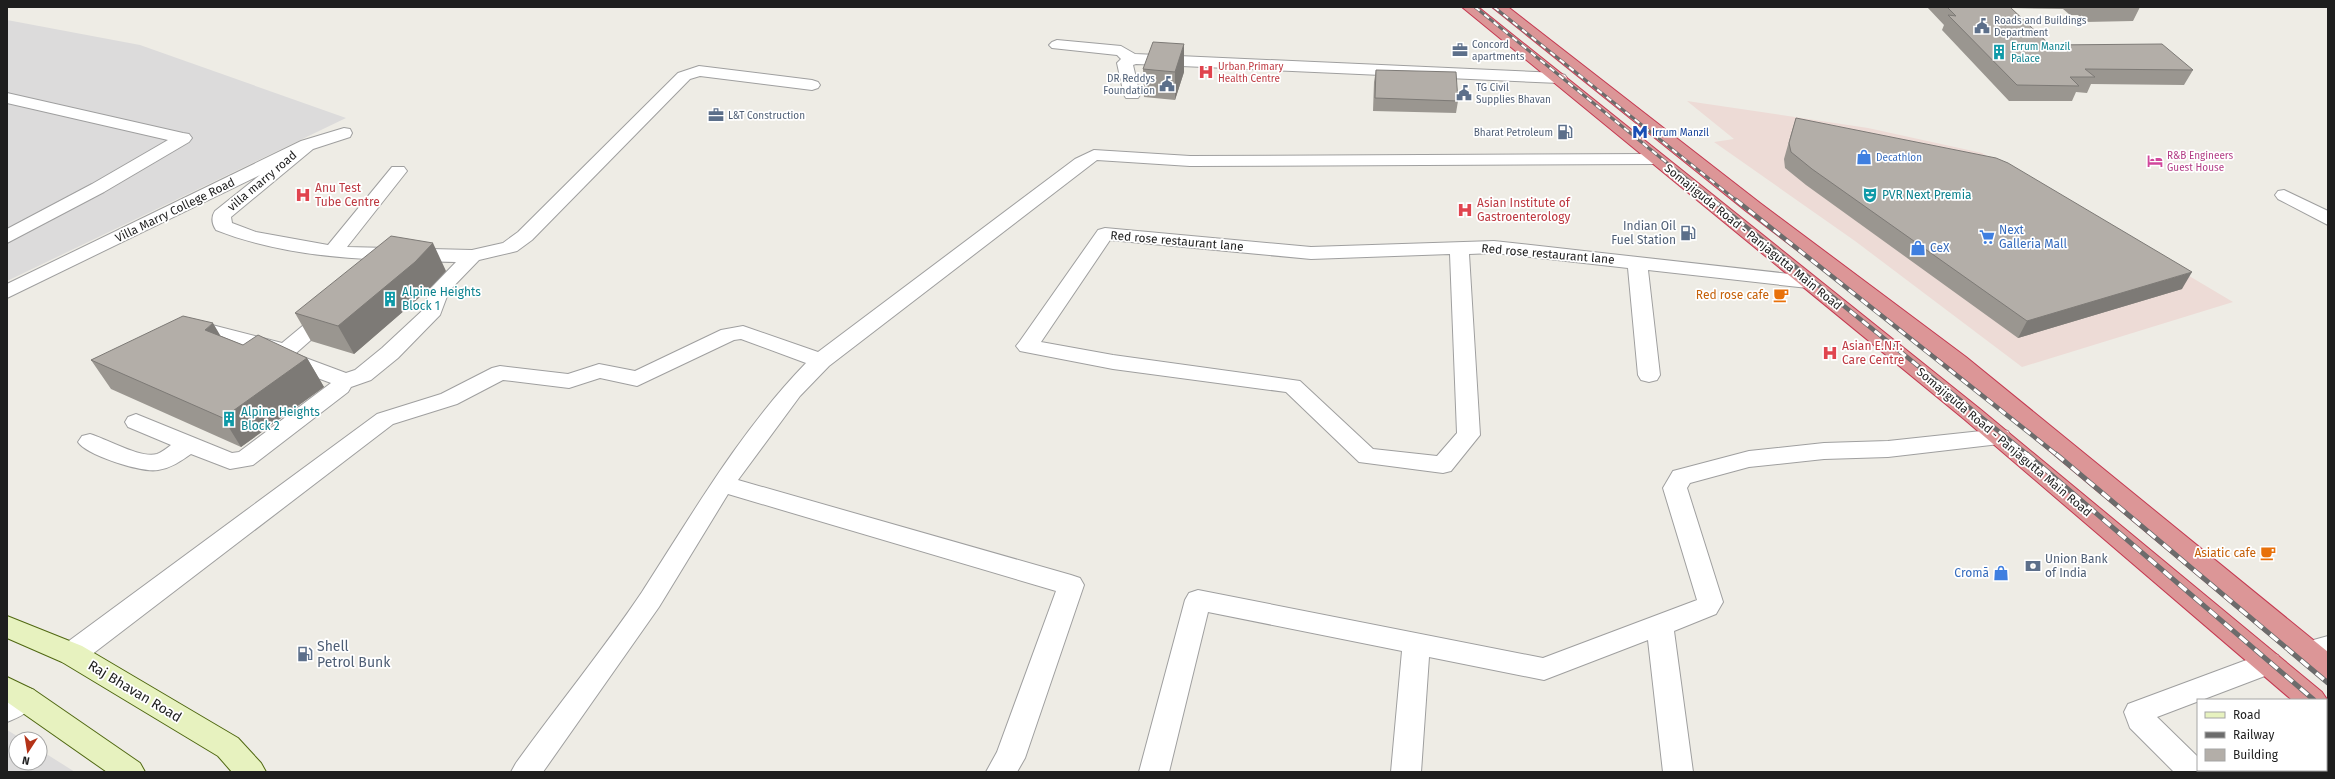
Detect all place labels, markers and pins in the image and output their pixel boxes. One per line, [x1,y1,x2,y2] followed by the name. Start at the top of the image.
[1994,15,2087,39] place label: Roads and Buildings Department
[1973,17,1991,35] public building icon: Roads and Buildings Department
[1472,39,1525,63] place label: Concord apartments
[1451,41,1469,59] office icon: Concord apartments
[2011,41,2070,65] place label: Errum Manzil Palace
[1990,43,2008,61] building icon: Errum Manzil Palace
[1218,61,1283,85] place label: Urban Primary Health Centre
[1197,63,1215,81] hospital icon: Urban Primary Health Centre
[1103,73,1155,97] place label: DR Reddys Foundation
[1158,75,1176,93] public building icon: DR Reddys Foundation
[1476,82,1551,106] place label: TG Civil Supplies Bhavan
[1455,84,1473,102] public building icon: TG Civil Supplies Bhavan
[707,106,725,124] office icon: L&T Construction
[728,110,805,122] place label: L&T Construction
[1556,123,1574,141] fuel station icon: Bharat Petroleum
[1631,123,1649,141] metro station icon: Irrum Manzil
[1474,127,1553,139] place label: Bharat Petroleum
[1652,127,1709,139] place label: Irrum Manzil
[1855,148,1873,166] shop icon: Decathlon
[2167,150,2234,174] place label: R&B Engineers Guest House
[1876,152,1922,164] place label: Decathlon
[2146,152,2164,170] hotel icon: R&B Engineers Guest House
[315,181,380,209] place label: Anu Test Tube Centre
[294,186,312,204] hospital icon: Anu Test Tube Centre
[1861,186,1879,204] theatre icon: PVR Next Premia
[1882,188,1972,202] place label: PVR Next Premia
[1477,196,1571,224] place label: Asian Institute of Gastroenterology
[1456,201,1474,219] hospital icon: Asian Institute of Gastroenterology
[1611,219,1676,247] place label: Indian Oil Fuel Station
[1999,223,2067,251] place label: Next Galleria Mall
[1679,224,1697,242] fuel station icon: Indian Oil Fuel Station
[1978,228,1996,246] supermarket icon: Next Galleria Mall
[1909,239,1927,257] shop icon: CeX
[1930,241,1950,255] place label: CeX
[402,285,481,313] place label: Alpine Heights Block 1
[1772,286,1790,304] cafe icon: Red rose cafe
[1696,288,1769,302] place label: Red rose cafe
[381,290,399,308] building icon: Alpine Heights Block 1
[1842,339,1904,367] place label: Asian E.N.T. Care Centre
[1821,344,1839,362] hospital icon: Asian E.N.T. Care Centre
[241,405,320,433] place label: Alpine Heights Block 2
[220,410,238,428] building icon: Alpine Heights Block 2
[2259,544,2277,562] cafe icon: Asiatic cafe
[2194,546,2256,560] place label: Asiatic cafe
[2045,552,2108,580] place label: Union Bank of India
[2024,557,2042,575] bank icon: Union Bank of India
[1992,564,2010,582] shop icon: Cromā
[1954,566,1989,580] place label: Cromā
[317,638,391,671] place label: Shell Petrol Bunk
[296,645,314,663] fuel station icon: Shell Petrol Bunk

